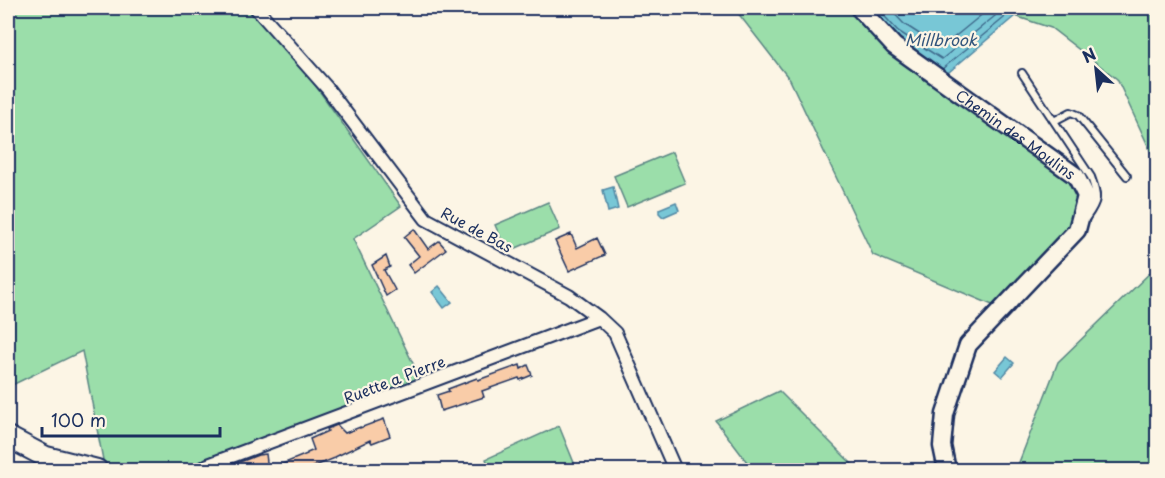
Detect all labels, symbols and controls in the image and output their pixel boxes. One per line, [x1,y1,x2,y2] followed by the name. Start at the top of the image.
[905,27,978,51] water label: Millbrook
[1066,39,1126,99] north arrow
[1078,41,1100,68] text: N
[952,83,1081,184] street label: Chemin des Moulins
[437,200,517,258] street label: Rue de Bas
[340,349,448,409] street label: Ruette a Pierre
[42,400,220,438] scale bar
[51,406,106,433] text: 100 m

